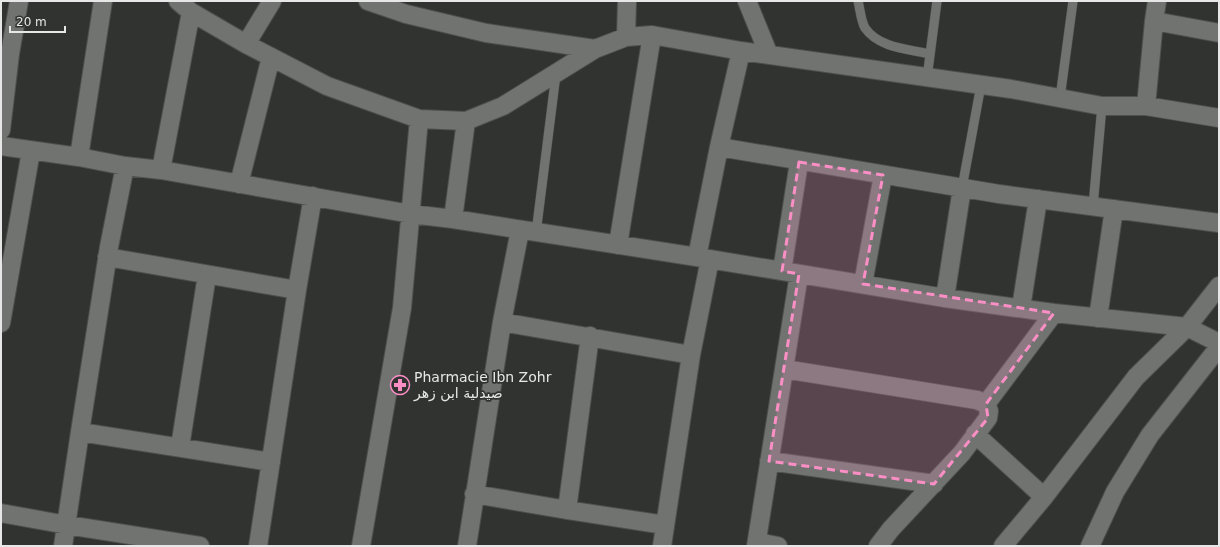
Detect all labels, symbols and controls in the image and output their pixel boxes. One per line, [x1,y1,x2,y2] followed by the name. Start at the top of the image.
[10,8,65,34] scale bar
[16,15,47,29] text: 20 m
[413,369,552,402] place label: Pharmacie Ibn Zohr صيدلية ابن زهر
[389,374,411,396] pharmacy icon: Pharmacie Ibn Zohr صيدلية ابن زهر

